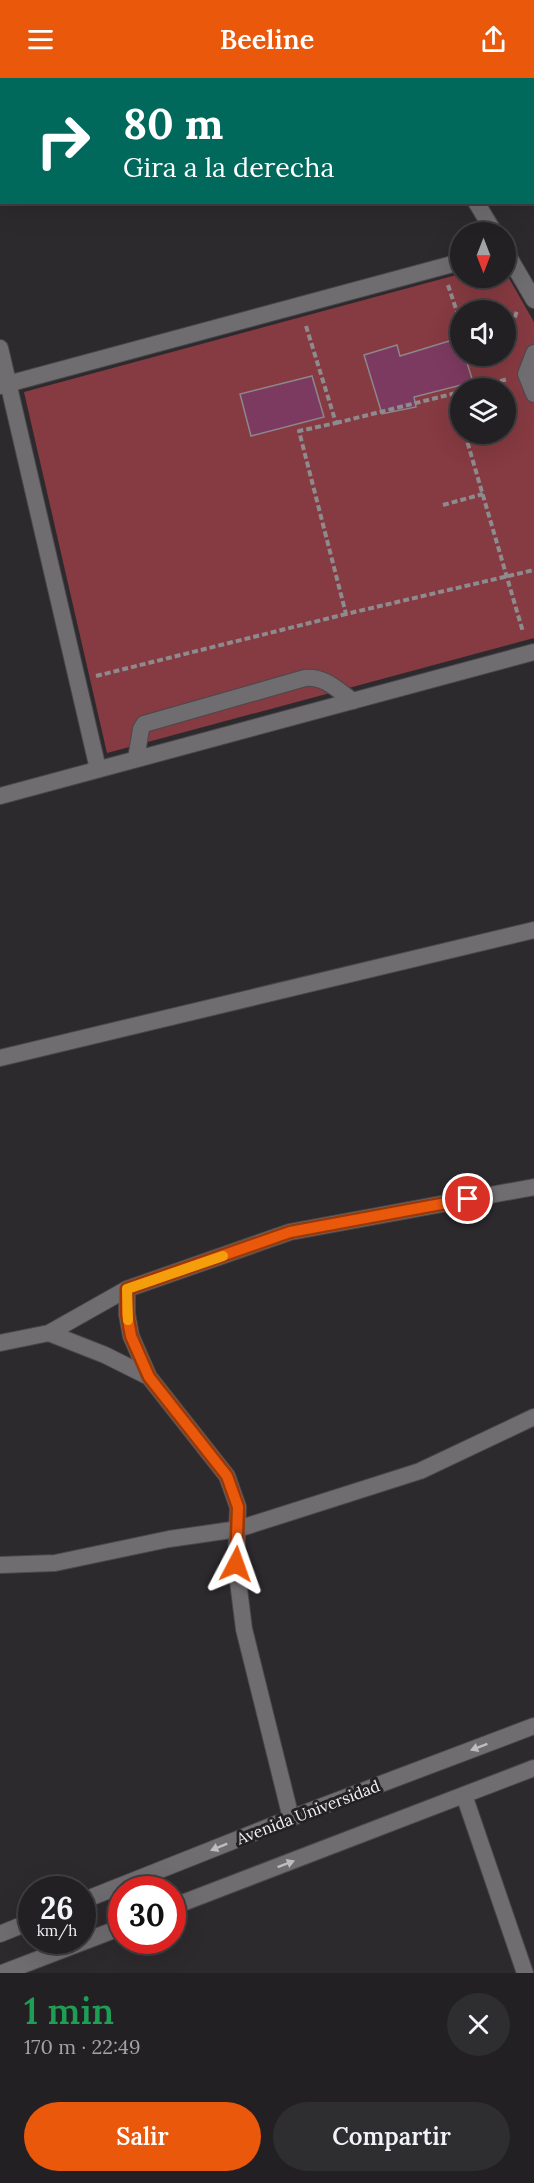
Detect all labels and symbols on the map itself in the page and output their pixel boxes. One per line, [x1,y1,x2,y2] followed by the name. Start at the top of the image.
[450,222,516,288] north arrow
[442,1173,493,1224] pin
[204,1532,268,1596] position arrow
[470,1742,488,1752] one-way arrow
[233,1775,383,1849] street label: Avenida Universidad
[210,1843,228,1852] one-way arrow
[277,1859,295,1868] one-way arrow
[108,1876,186,1954] speed limit sign: 30

